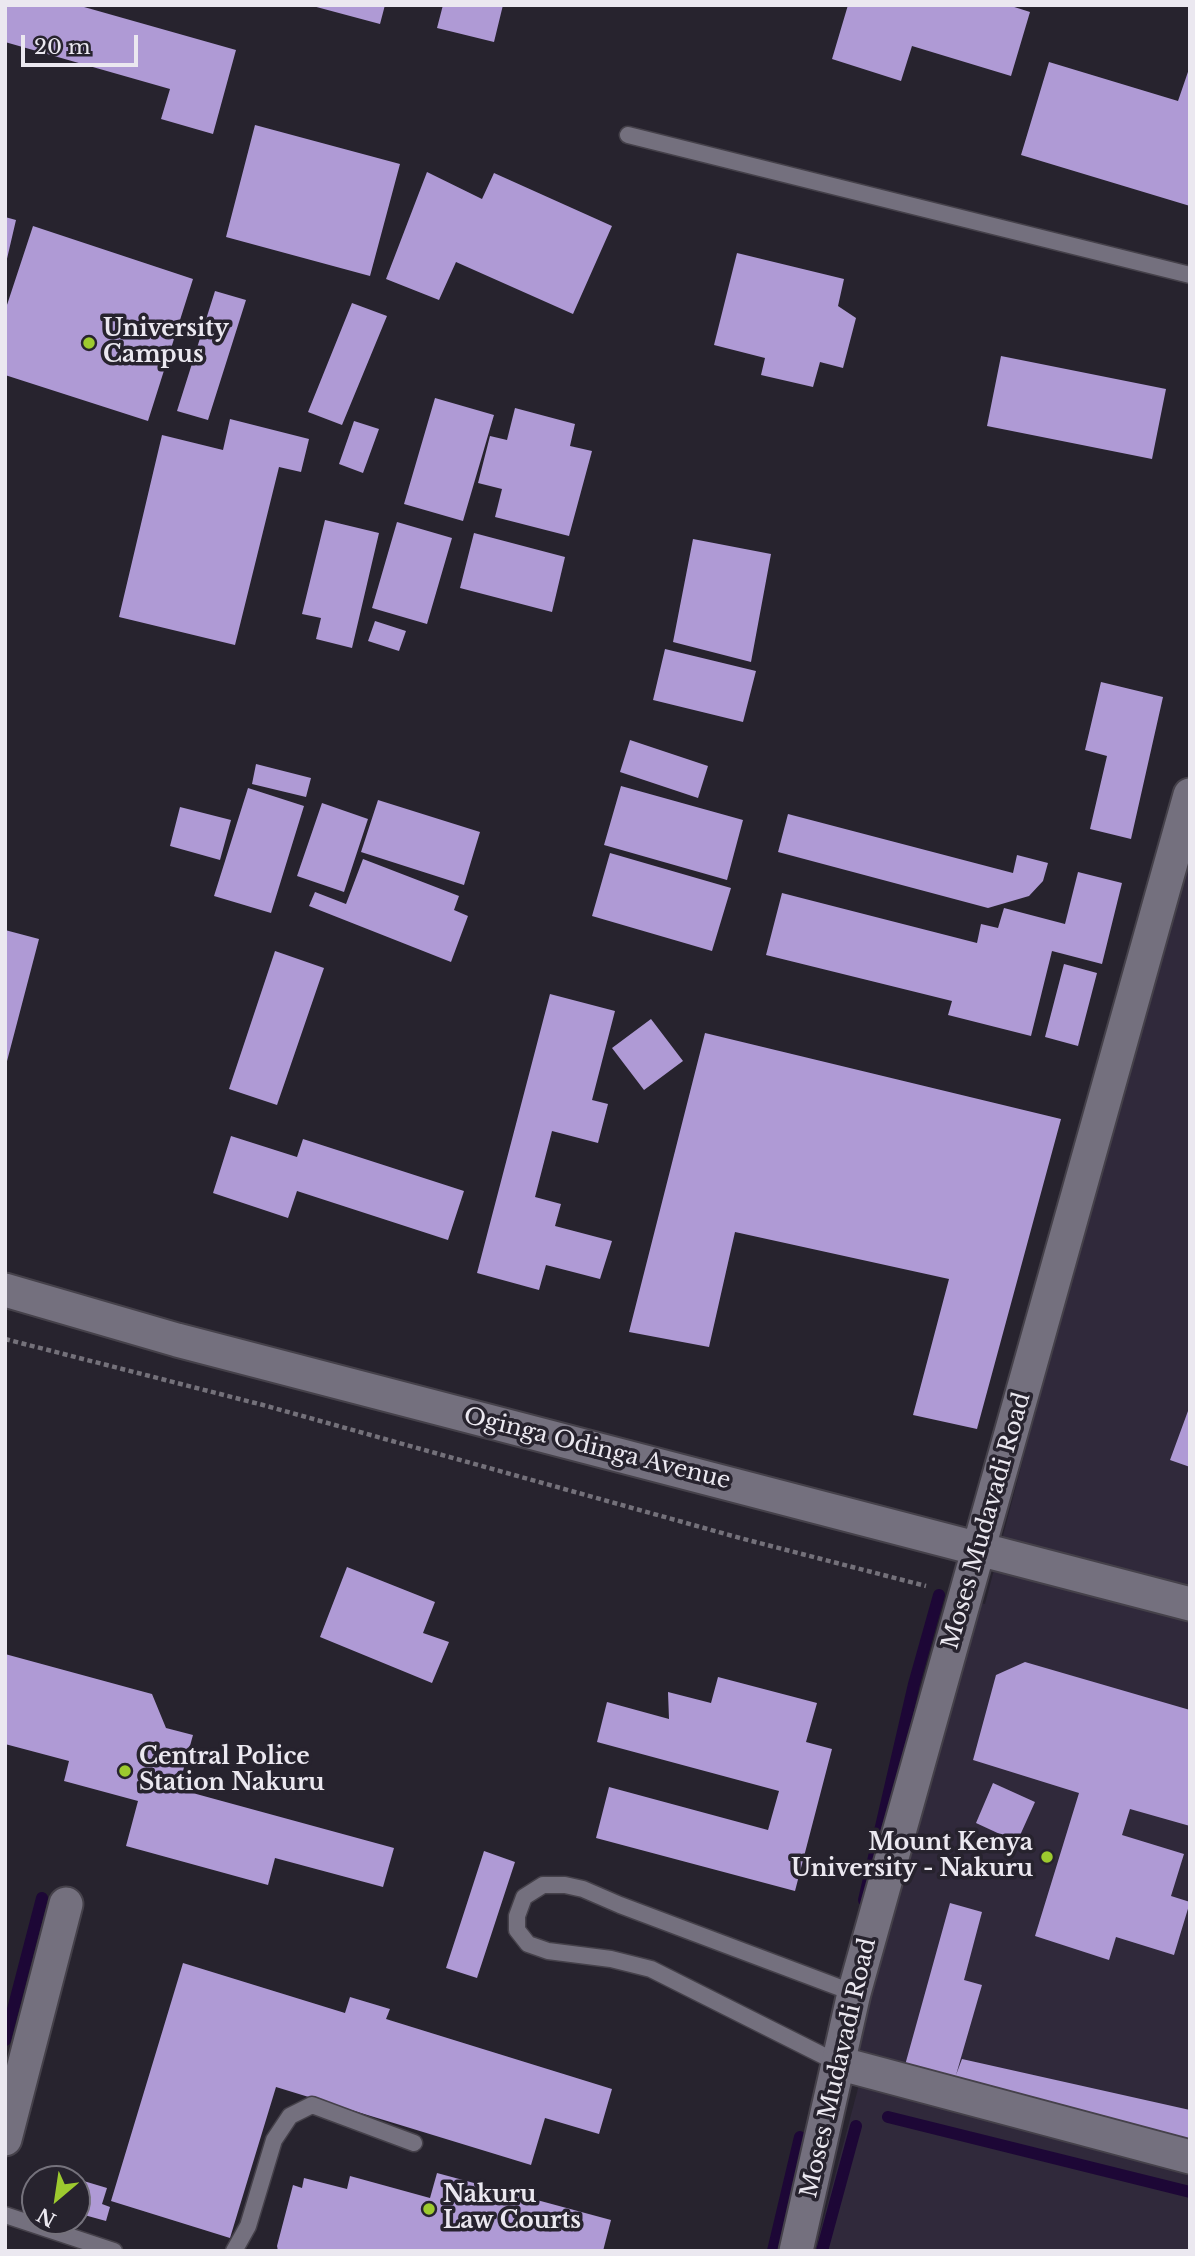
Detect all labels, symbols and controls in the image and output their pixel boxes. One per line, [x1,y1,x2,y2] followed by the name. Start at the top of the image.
[24,21,142,65] scale bar
[34,34,91,60] text: 20 m
[103,316,229,370] place label: University Campus
[81,335,97,351] marker: University Campus
[937,1389,1037,1653] street label: Moses Mudavadi Road
[461,1402,733,1496] street label: Oginga Odinga Avenue
[139,1744,325,1798] place label: Central Police Station Nakuru
[117,1763,133,1779] marker: Central Police Station Nakuru
[791,1830,1033,1884] place label: Mount Kenya University - Nakuru
[1039,1849,1055,1865] marker: Mount Kenya University - Nakuru
[796,1935,882,2201] street label: Moses Mudavadi Road
[21,2165,91,2235] north arrow
[443,2182,581,2236] place label: Nakuru Law Courts
[421,2201,437,2217] marker: Nakuru Law Courts
[33,2203,60,2231] text: N

